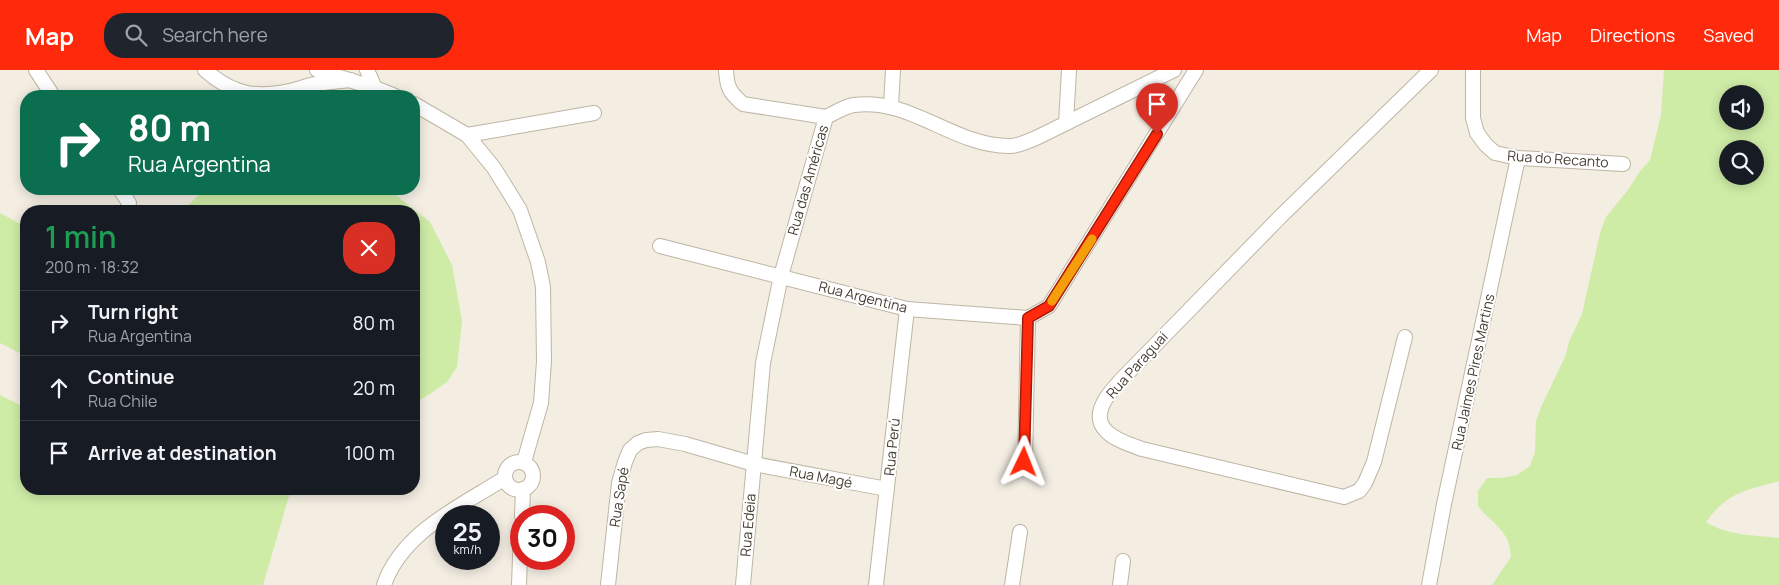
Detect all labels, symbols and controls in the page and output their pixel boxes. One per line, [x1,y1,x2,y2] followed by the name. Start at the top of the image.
[104,13,454,58] search box
[25,19,74,52] text: Map
[122,21,150,49] icon: search
[162,22,268,48] text: Search here
[1526,23,1562,47] text: Map
[1590,23,1675,47] text: Directions
[1703,23,1754,47] text: Saved
[1136,83,1178,134] pin
[1719,85,1764,185] map controls
[1719,85,1764,130] button: sound
[1143,90,1171,118] icon: arrive
[128,104,211,152] text: 80 m
[45,110,110,175] icon: right
[783,122,832,237] street label: Rua das Américas
[1719,140,1764,185] button: search
[1507,145,1609,172] street label: Rua do Recanto
[128,149,271,179] text: Rua Argentina
[45,216,117,257] text: 1 min
[343,222,395,274] button: close
[45,256,139,278] text: 200 m · 18:32
[817,276,910,317] street label: Rua Argentina
[1447,292,1498,452] street label: Rua Jaimes Pires Martins
[88,299,178,325] text: Turn right
[45,309,73,337] icon: right
[352,310,395,336] text: 80 m
[88,325,192,347] text: Rua Argentina
[1102,327,1172,402] street label: Rua Paraguai
[88,364,174,390] text: Continue
[45,374,73,402] icon: ahead
[353,375,395,401] text: 20 m
[88,390,157,412] text: Rua Chile
[879,417,904,477] street label: Rua Perú
[997,435,1049,487] position arrow
[45,439,73,467] icon: arrive
[88,440,277,466] text: Arrive at destination
[344,440,395,466] text: 100 m
[788,461,854,492] street label: Rua Magé
[604,466,633,528] street label: Rua Sapé
[735,493,760,557] street label: Rua Edeia
[510,505,575,570] speed limit sign: 30
[453,514,482,549] text: 25
[454,541,481,558] text: km/h

